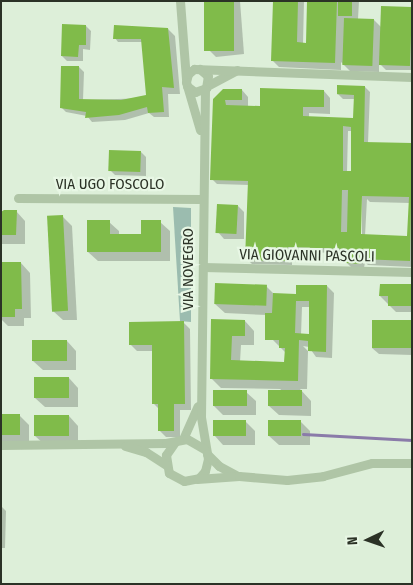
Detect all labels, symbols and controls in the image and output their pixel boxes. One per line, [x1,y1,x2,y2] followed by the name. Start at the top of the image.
[56,176,164,194] street label: VIA UGO FOSCOLO
[180,228,198,310] street label: VIA NOVEGRO
[239,246,375,266] street label: VIA GIOVANNI PASCOLI
[343,515,393,565] north arrow
[344,536,361,545] text: N

